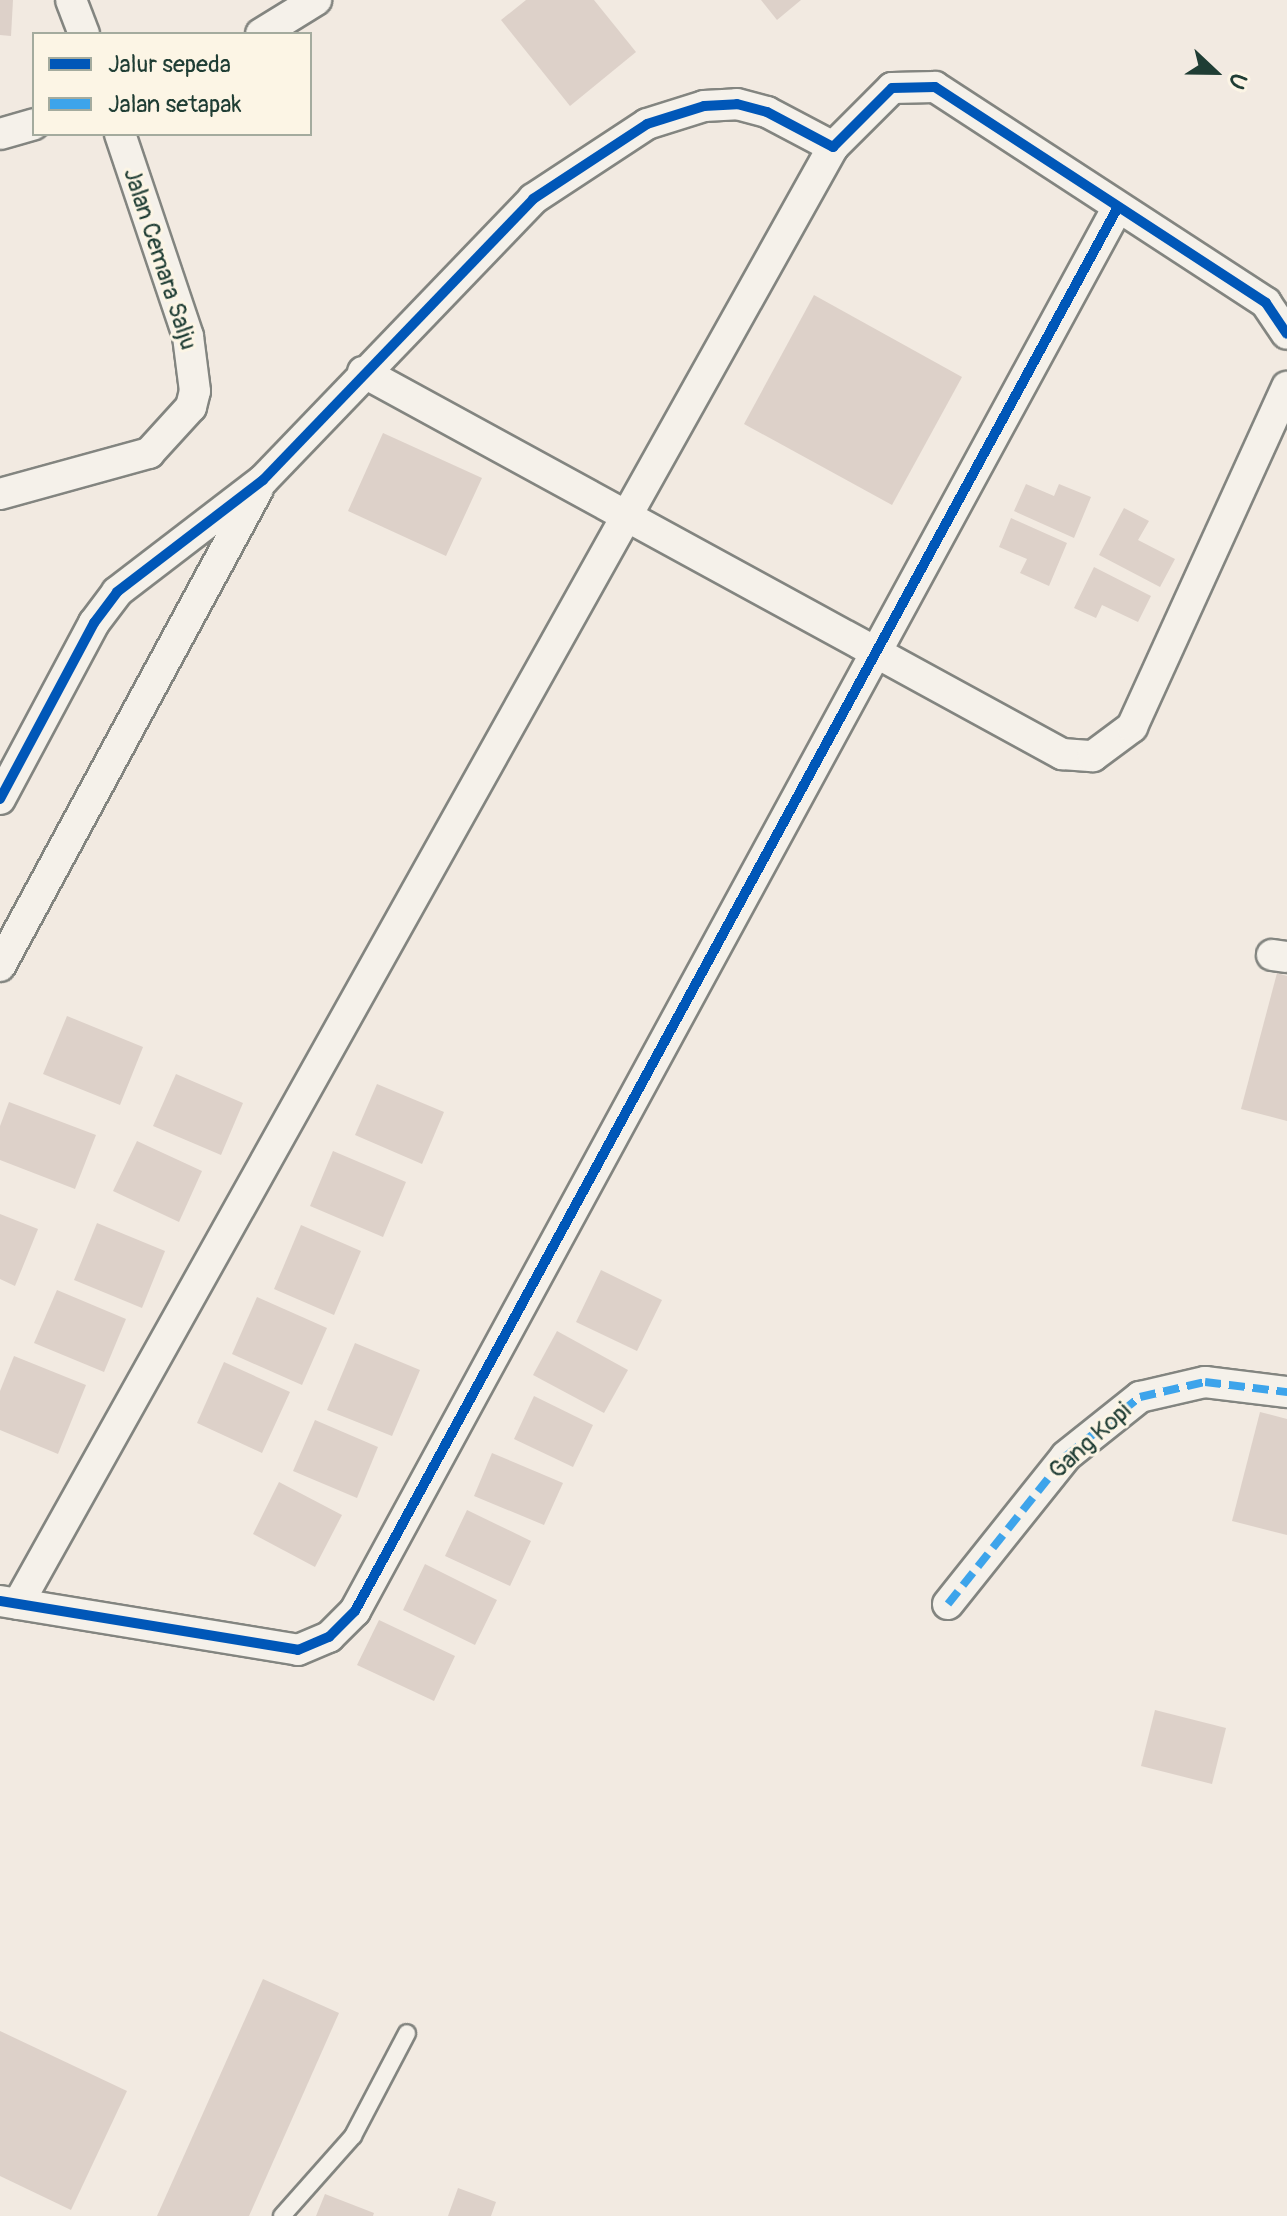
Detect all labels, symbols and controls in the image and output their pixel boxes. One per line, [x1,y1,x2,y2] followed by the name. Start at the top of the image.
[32,32,312,136] legend
[1175,32,1255,112] north arrow
[108,50,231,79] text: Jalur sepeda
[1222,69,1253,93] text: U
[108,90,242,119] text: Jalan setapak
[117,164,203,354] street label: Jalan Cemara Salju
[1043,1397,1137,1485] street label: Gang Kopi

